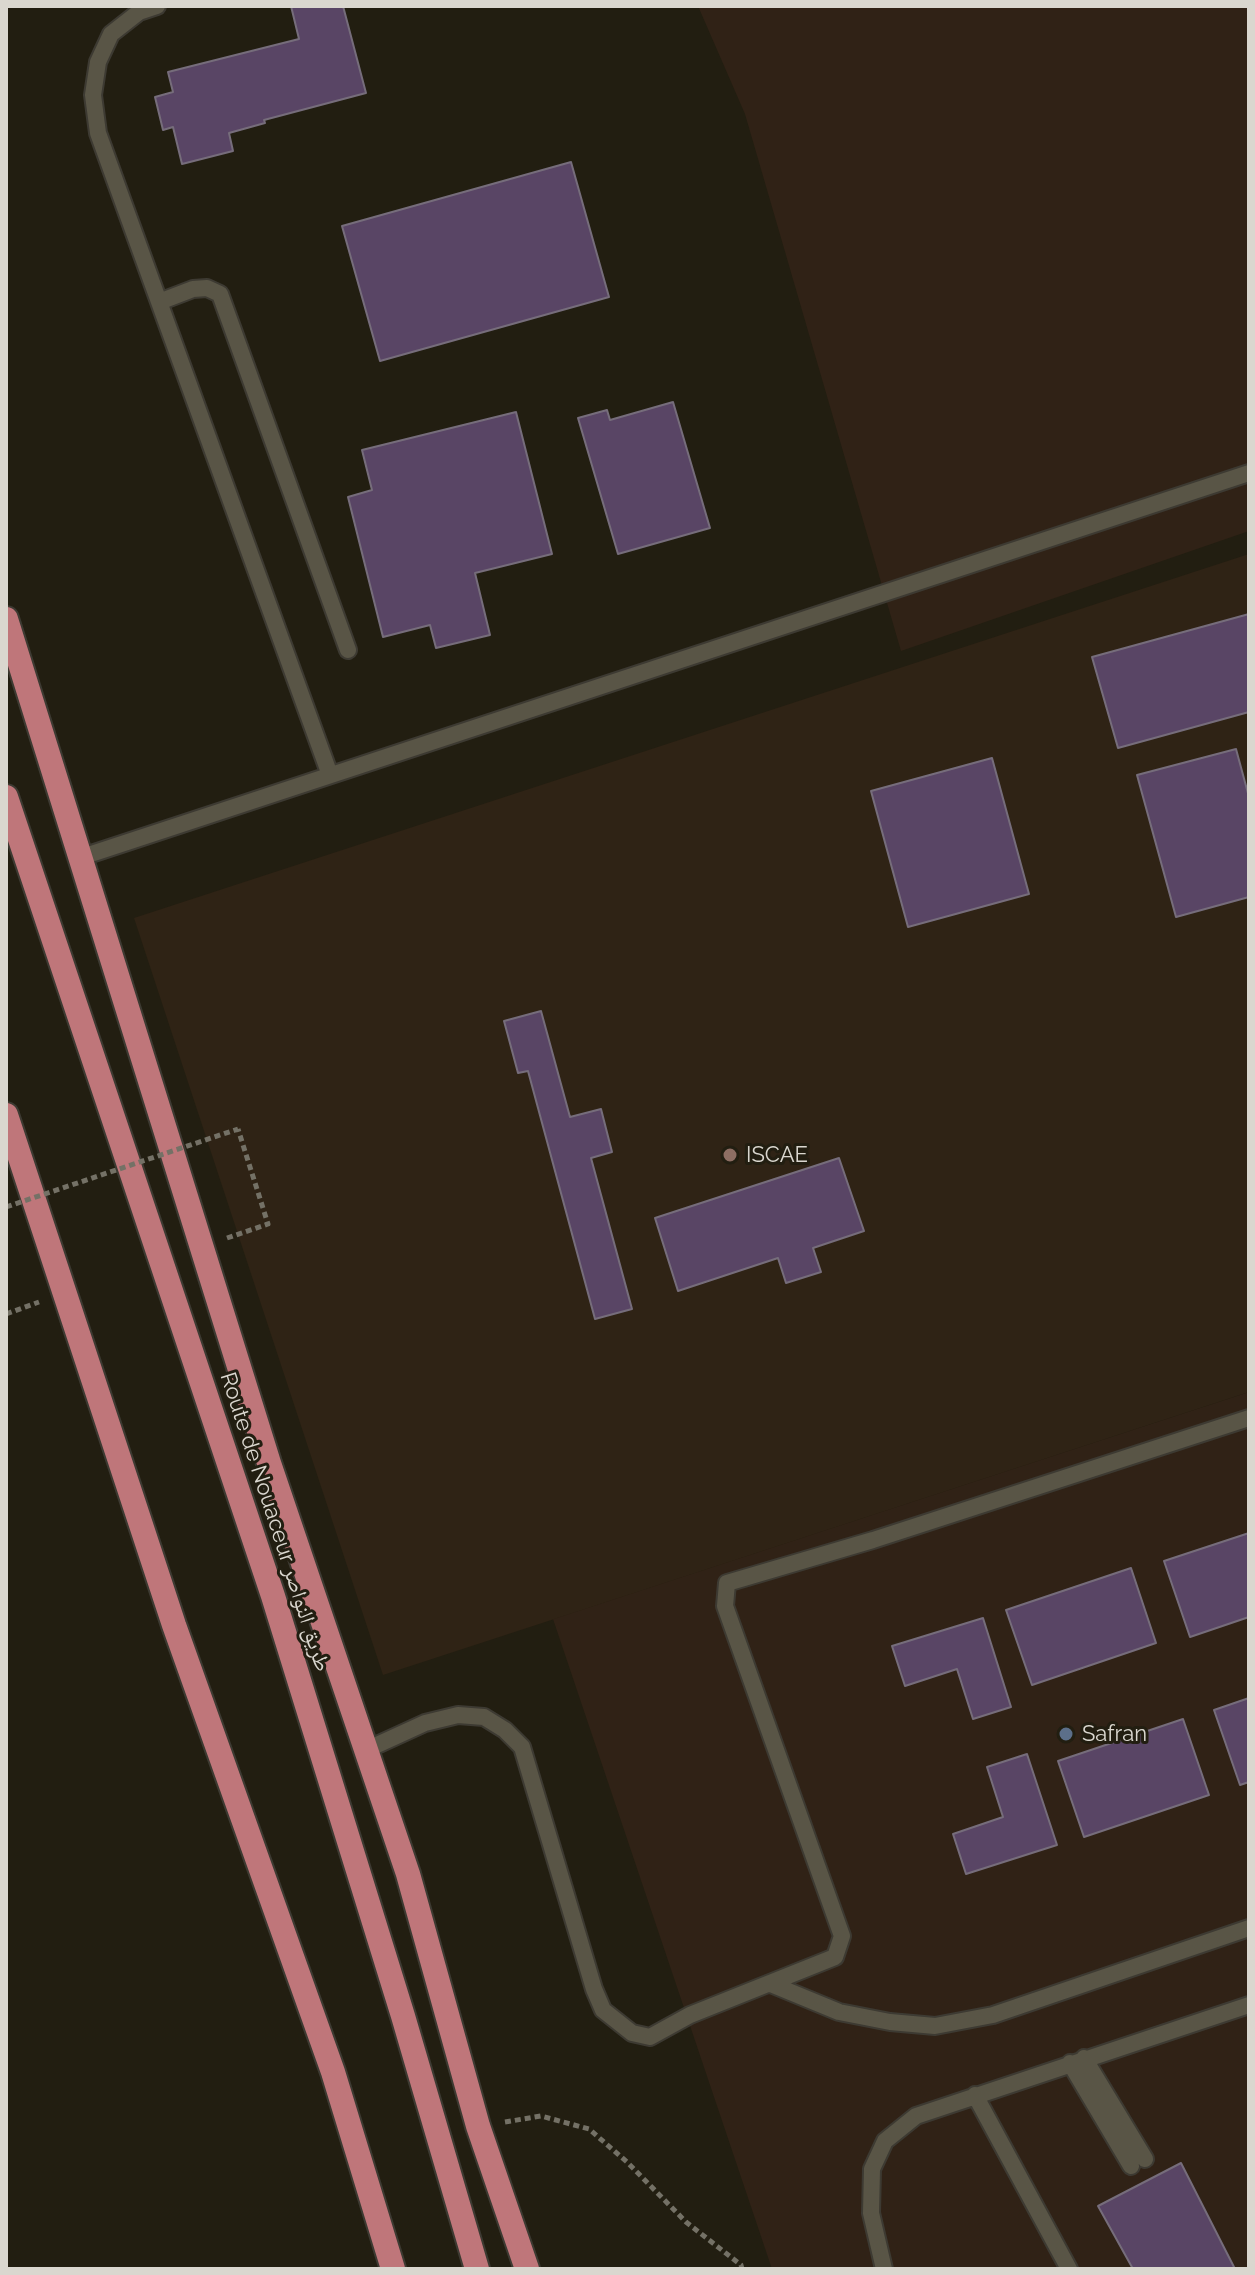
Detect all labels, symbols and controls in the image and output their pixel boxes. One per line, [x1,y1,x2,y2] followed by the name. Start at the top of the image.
[746,1142,808,1168] place label: ISCAE
[721,1146,739,1164] marker: ISCAE
[214,1369,336,1675] street label: Route de Nouaceur طريق النواصر
[1082,1721,1147,1747] place label: Safran
[1057,1725,1075,1743] marker: Safran

